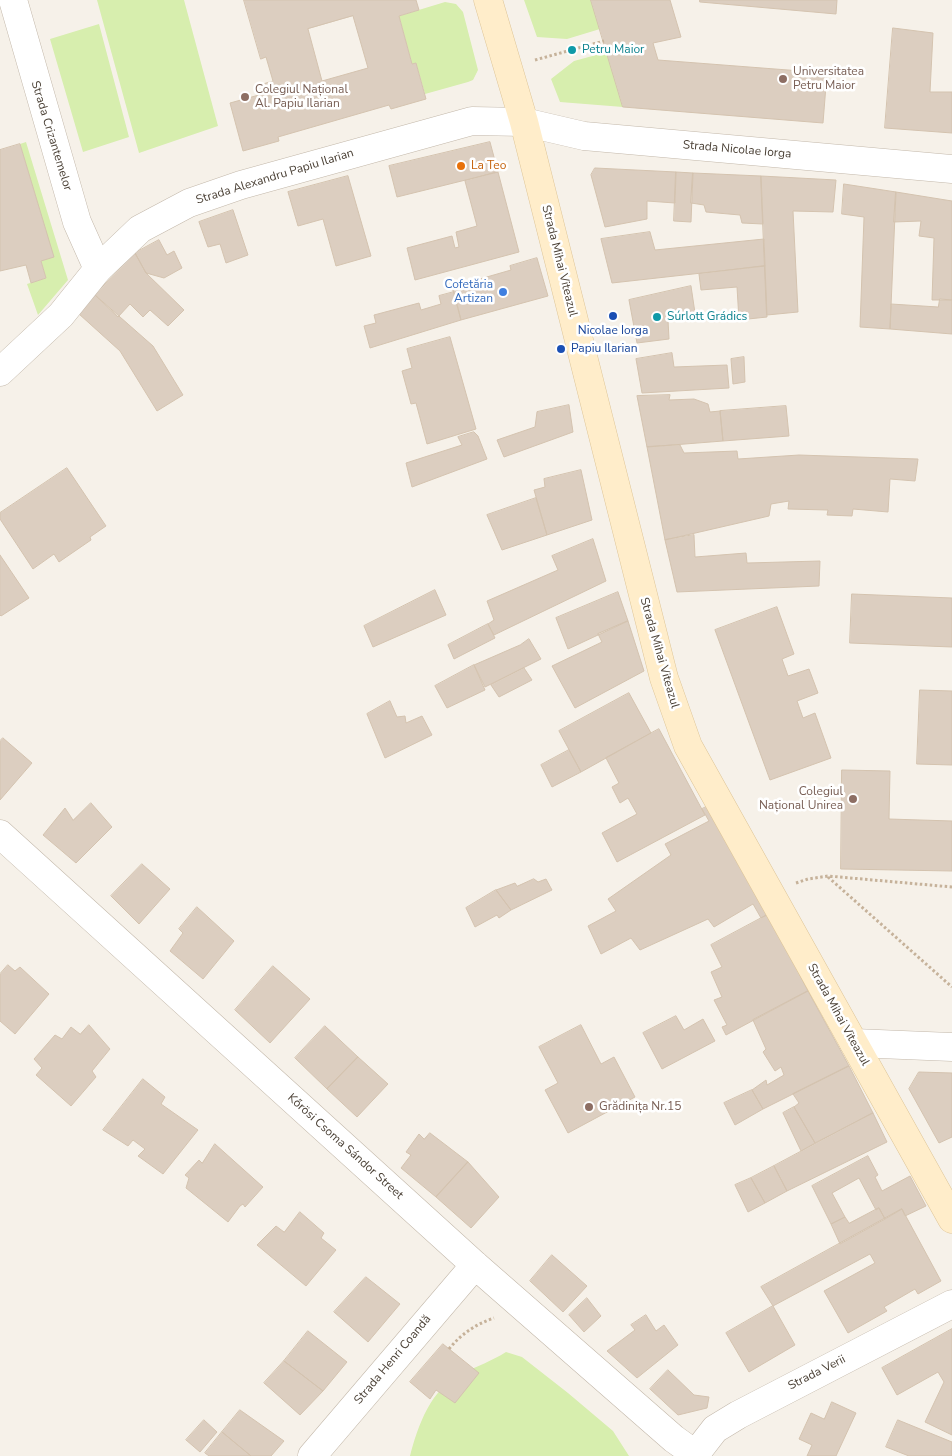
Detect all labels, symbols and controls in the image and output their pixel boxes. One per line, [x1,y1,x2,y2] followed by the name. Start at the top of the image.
[582,43,644,57] place label: Petru Maior
[566,44,578,56] marker: Petru Maior
[793,65,864,93] place label: Universitatea Petru Maior
[777,73,789,85] marker: Universitatea Petru Maior
[27,79,75,193] street label: Strada Crizantemelor
[255,83,348,111] place label: Colegiul Național Al. Papiu Ilarian
[239,91,251,103] marker: Colegiul Național Al. Papiu Ilarian
[682,138,792,162] street label: Strada Nicolae Iorga
[194,146,356,208] street label: Strada Alexandru Papiu Ilarian
[471,159,506,173] place label: La Teo
[455,160,467,172] marker: La Teo
[538,204,580,318] street label: Strada Mihai Viteazul
[445,278,493,306] place label: Cofetăria Artizan
[497,286,509,298] marker: Cofetăria Artizan
[607,310,619,322] marker: Nicolae Iorga
[667,310,747,324] place label: Súrlott Grádics
[651,311,663,323] marker: Súrlott Grádics
[578,324,648,338] place label: Nicolae Iorga
[571,342,638,356] place label: Papiu Ilarian
[555,343,567,355] marker: Papiu Ilarian
[636,596,682,710] street label: Strada Mihai Viteazul
[759,785,843,813] place label: Colegiul Național Unirea
[847,793,859,805] marker: Colegiul Național Unirea
[804,961,872,1069] street label: Strada Mihai Viteazul
[284,1091,406,1203] street label: Kőrösi Csoma Sándor Street
[599,1100,681,1114] place label: Grădinița Nr.15
[583,1101,595,1113] marker: Grădinița Nr.15
[352,1312,434,1408] street label: Strada Henri Coandă
[786,1352,848,1394] street label: Strada Verii

